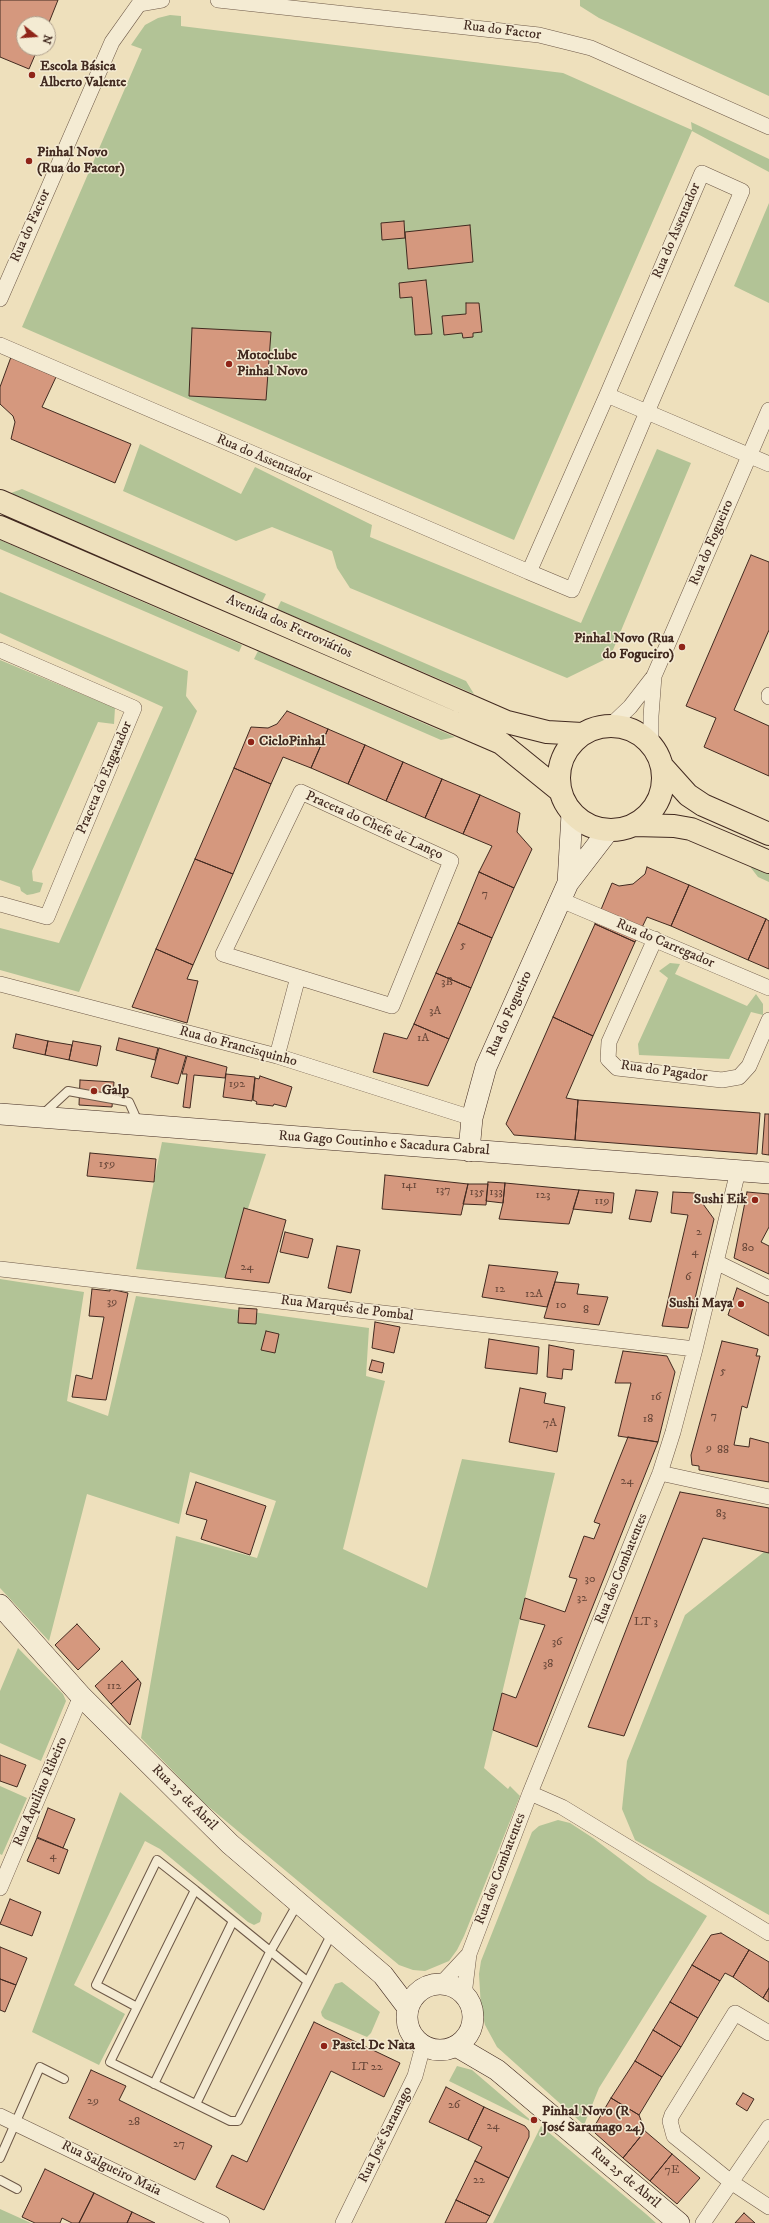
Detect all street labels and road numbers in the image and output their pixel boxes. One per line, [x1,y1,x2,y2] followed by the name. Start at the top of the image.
[462,18,542,44] street label: Rua do Factor
[649,181,705,281] street label: Rua do Assentador
[7,187,55,265] street label: Rua do Factor
[214,431,314,487] street label: Rua do Assentador
[686,497,738,589] street label: Rua do Fogueiro
[223,592,355,662] street label: Avenida dos Ferroviários
[74,719,136,837] street label: Praceta do Engatador
[303,788,445,864] street label: Praceta do Chefe de Lanço
[613,916,717,972] street label: Rua do Carregador
[484,969,536,1059] street label: Rua do Fogueiro
[177,1023,299,1071] street label: Rua do Francisquinho
[619,1058,709,1086] street label: Rua do Pagador
[278,1128,490,1160] street label: Rua Gago Coutinho e Sacadura Cabral
[280,1293,414,1325] street label: Rua Marquês de Pombal
[592,1511,652,1627] street label: Rua dos Combatentes
[10,1735,72,1849] street label: Rua Aquilino Ribeiro
[148,1762,220,1834] street label: Rua 25 de Abril
[472,1811,530,1927] street label: Rua dos Combatentes
[355,2084,417,2186] street label: Rua José Saramago
[58,2138,164,2200] street label: Rua Salgueiro Maia
[587,2144,663,2212] street label: Rua 25 de Abril

